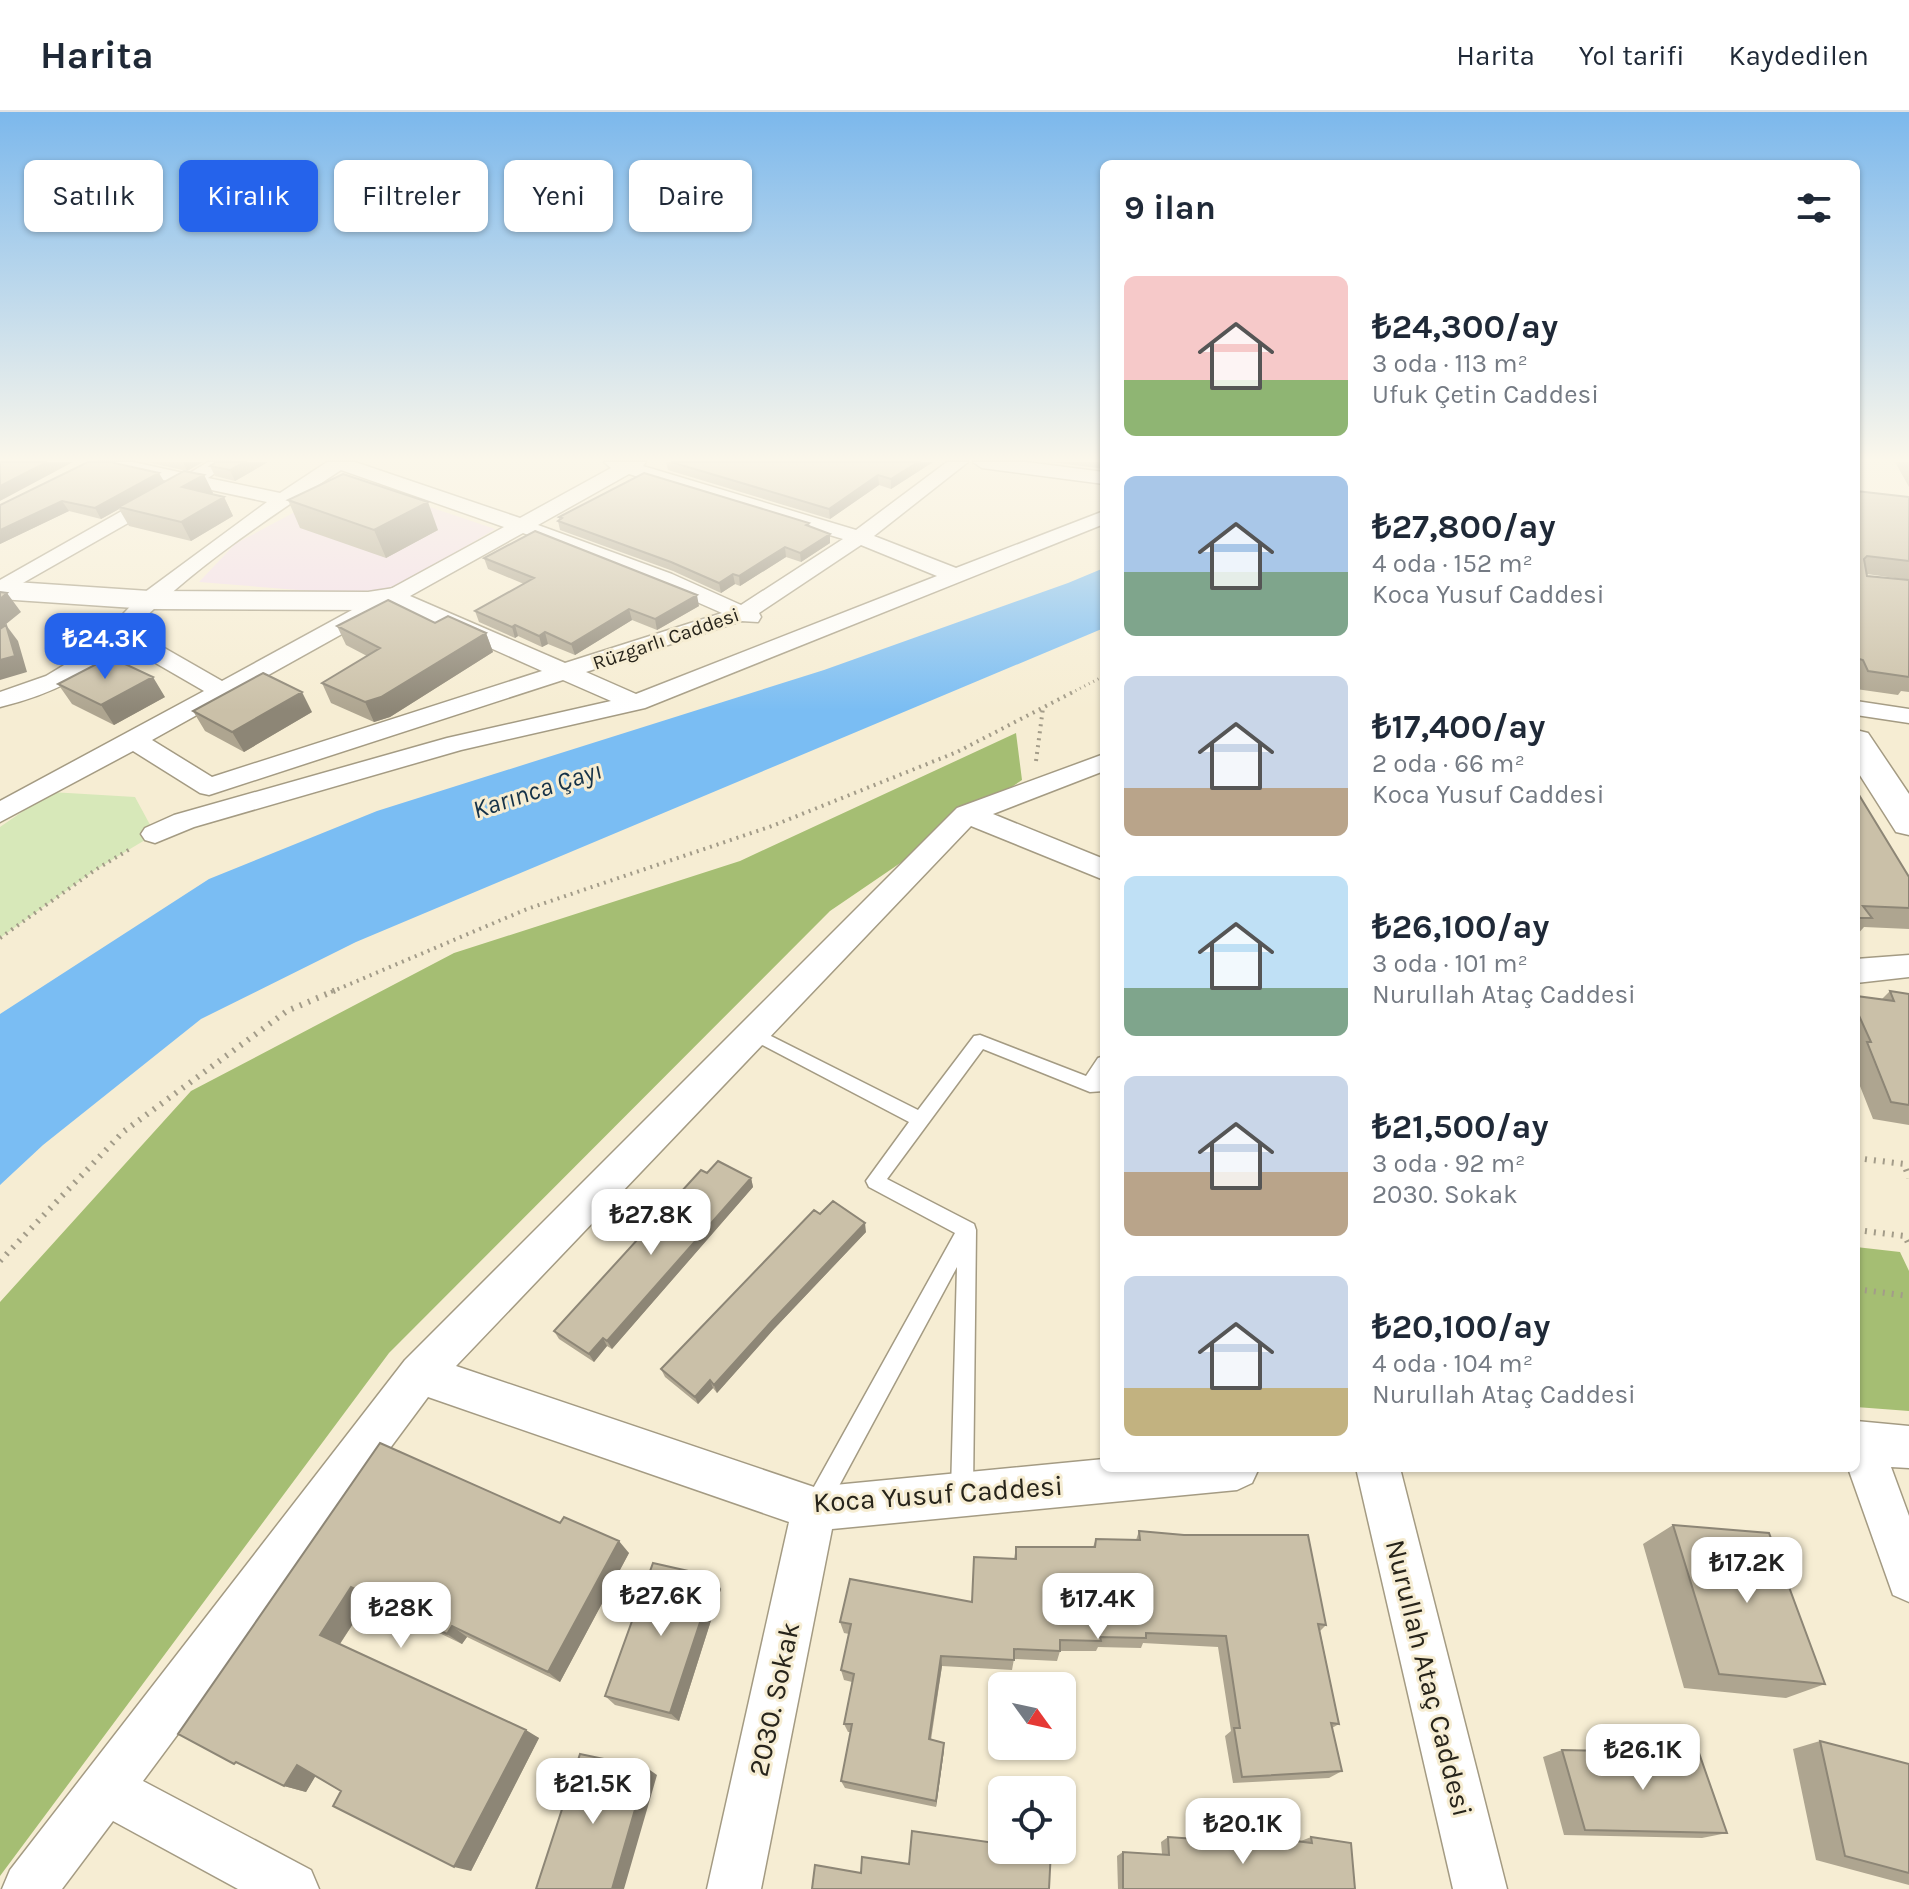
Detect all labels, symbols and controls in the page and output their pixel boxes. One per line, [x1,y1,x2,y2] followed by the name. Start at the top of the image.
[40,33,154,78] text: Harita
[1456,39,1535,72] text: Harita
[1579,39,1685,72] text: Yol tarifi
[1729,39,1869,72] text: Kaydedilen
[24,160,163,232] chip: Satılık
[179,160,318,232] chip: Kiralık
[334,160,488,232] chip: Filtreler
[504,160,613,232] chip: Yeni
[629,160,752,232] chip: Daire
[1792,186,1836,230] icon: filters
[1124,188,1216,228] text: 9 ilan
[1372,307,1558,347] text: ₺24,300/ay
[1188,308,1284,404] icon: home
[1372,348,1528,379] text: 3 oda · 113 m²
[1372,379,1599,410] text: Ufuk Çetin Caddesi
[1372,507,1556,547] text: ₺27,800/ay
[1188,508,1284,604] icon: home
[1372,548,1533,579] text: 4 oda · 152 m²
[1372,579,1604,610] text: Koca Yusuf Caddesi
[590,603,742,675] street label: Rüzgarlı Caddesi
[40,613,170,681] pin: ₺24.3K
[63,623,147,654] text: ₺24.3K
[1372,707,1545,747] text: ₺17,400/ay
[1188,708,1284,804] icon: home
[1372,748,1525,779] text: 2 oda · 66 m²
[469,755,605,825] water label: Karınca Çayı
[1372,779,1604,810] text: Koca Yusuf Caddesi
[1372,907,1549,947] text: ₺26,100/ay
[1188,908,1284,1004] icon: home
[1372,948,1528,979] text: 3 oda · 101 m²
[1372,979,1636,1010] text: Nurullah Ataç Caddesi
[1372,1107,1549,1147] text: ₺21,500/ay
[1188,1108,1284,1204] icon: home
[1372,1148,1526,1179] text: 3 oda · 92 m²
[1372,1179,1518,1210] text: 2030. Sokak
[586,1189,716,1257] pin: ₺27.8K
[610,1199,692,1230] text: ₺27.8K
[1372,1307,1550,1347] text: ₺20,100/ay
[1188,1308,1284,1404] icon: home
[1372,1348,1533,1379] text: 4 oda · 104 m²
[1372,1379,1636,1410] text: Nurullah Ataç Caddesi
[812,1469,1064,1519] street label: Koca Yusuf Caddesi
[1379,1536,1479,1820] street label: Nurullah Ataç Caddesi
[1682,1537,1812,1605] pin: ₺17.2K
[1709,1547,1785,1578] text: ₺17.2K
[596,1570,726,1638] pin: ₺27.6K
[1033,1573,1163,1641] pin: ₺17.4K
[620,1580,702,1611] text: ₺27.6K
[354,1582,448,1650] pin: ₺28K
[1060,1583,1136,1614] text: ₺17.4K
[369,1592,433,1623] text: ₺28K
[742,1619,806,1779] street label: 2030. Sokak
[988,1672,1076,1760] north arrow
[988,1672,1076,1864] map controls
[1578,1724,1708,1792] pin: ₺26.1K
[1604,1734,1682,1765] text: ₺26.1K
[528,1758,658,1826] pin: ₺21.5K
[554,1768,632,1799] text: ₺21.5K
[988,1776,1076,1864] button: locate
[1178,1798,1308,1866] pin: ₺20.1K
[1204,1808,1282,1839] text: ₺20.1K

